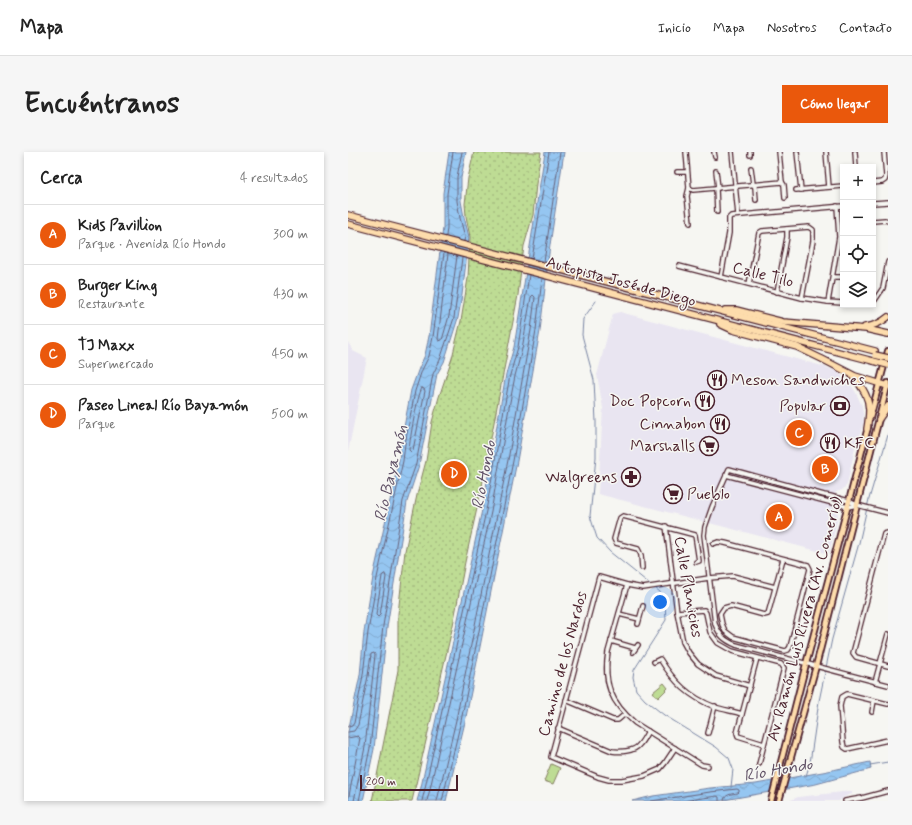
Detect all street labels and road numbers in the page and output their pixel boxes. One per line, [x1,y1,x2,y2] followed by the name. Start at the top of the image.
[543,252,699,313] street label: Autopista José de Diego
[730,257,796,293] street label: Calle Tilo
[763,493,847,745] street label: Av. Ramón Luis Rivera (Av. Comerío)
[669,535,707,639] street label: Calle Planicies
[534,589,592,739] street label: Camino de los Nardos

